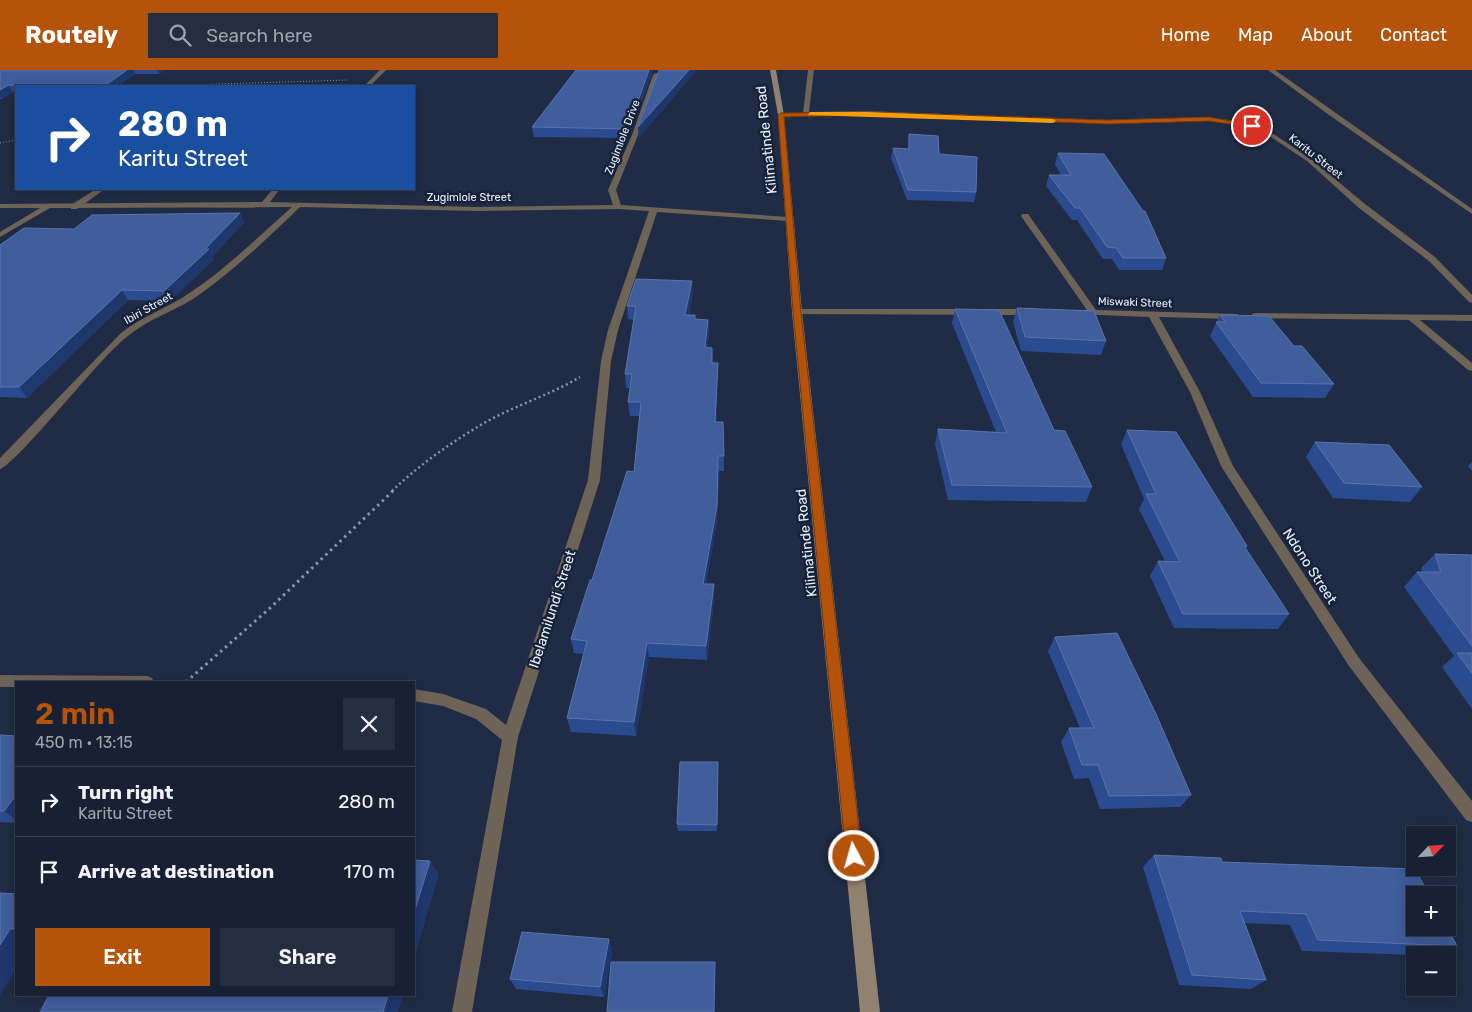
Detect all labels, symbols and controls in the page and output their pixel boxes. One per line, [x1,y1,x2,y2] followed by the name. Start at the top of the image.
[148,13,498,58] search box
[25,21,118,49] text: Routely
[166,21,194,49] icon: search
[206,24,313,47] text: Search here
[1161,24,1210,46] text: Home
[1238,24,1273,46] text: Map
[1301,24,1352,46] text: About
[1380,24,1447,46] text: Contact
[752,85,781,195] street label: Kilimatinde Road
[602,98,643,176] street label: Zugimlole Drive
[118,103,228,145] text: 280 m
[35,105,100,170] icon: right
[1231,105,1273,147] pin
[1238,112,1266,140] icon: arrive
[1286,131,1346,182] street label: Karitu Street
[118,145,248,172] text: Karitu Street
[427,191,512,204] street label: Zugimlole Street
[122,289,175,327] street label: Ibiri Street
[1098,295,1173,310] street label: Miswaki Street
[792,488,821,598] street label: Kilimatinde Road
[1279,525,1341,608] street label: Ndono Street
[525,548,580,670] street label: Ibelamilundi Street
[35,696,115,732] text: 2 min
[343,698,395,750] button: close
[35,733,133,752] text: 450 m · 13:15
[78,781,173,804] text: Turn right
[35,788,63,816] icon: right
[338,790,395,813] text: 280 m
[78,804,172,823] text: Karitu Street
[1406,826,1456,876] north arrow
[1406,826,1456,996] map controls
[827,829,879,881] position arrow
[35,858,63,886] icon: arrive
[78,860,274,883] text: Arrive at destination
[344,860,395,883] text: 170 m
[1406,886,1456,936] button: +
[35,928,210,986] button: Exit
[220,928,395,986] button: Share
[1406,946,1456,996] button: −

